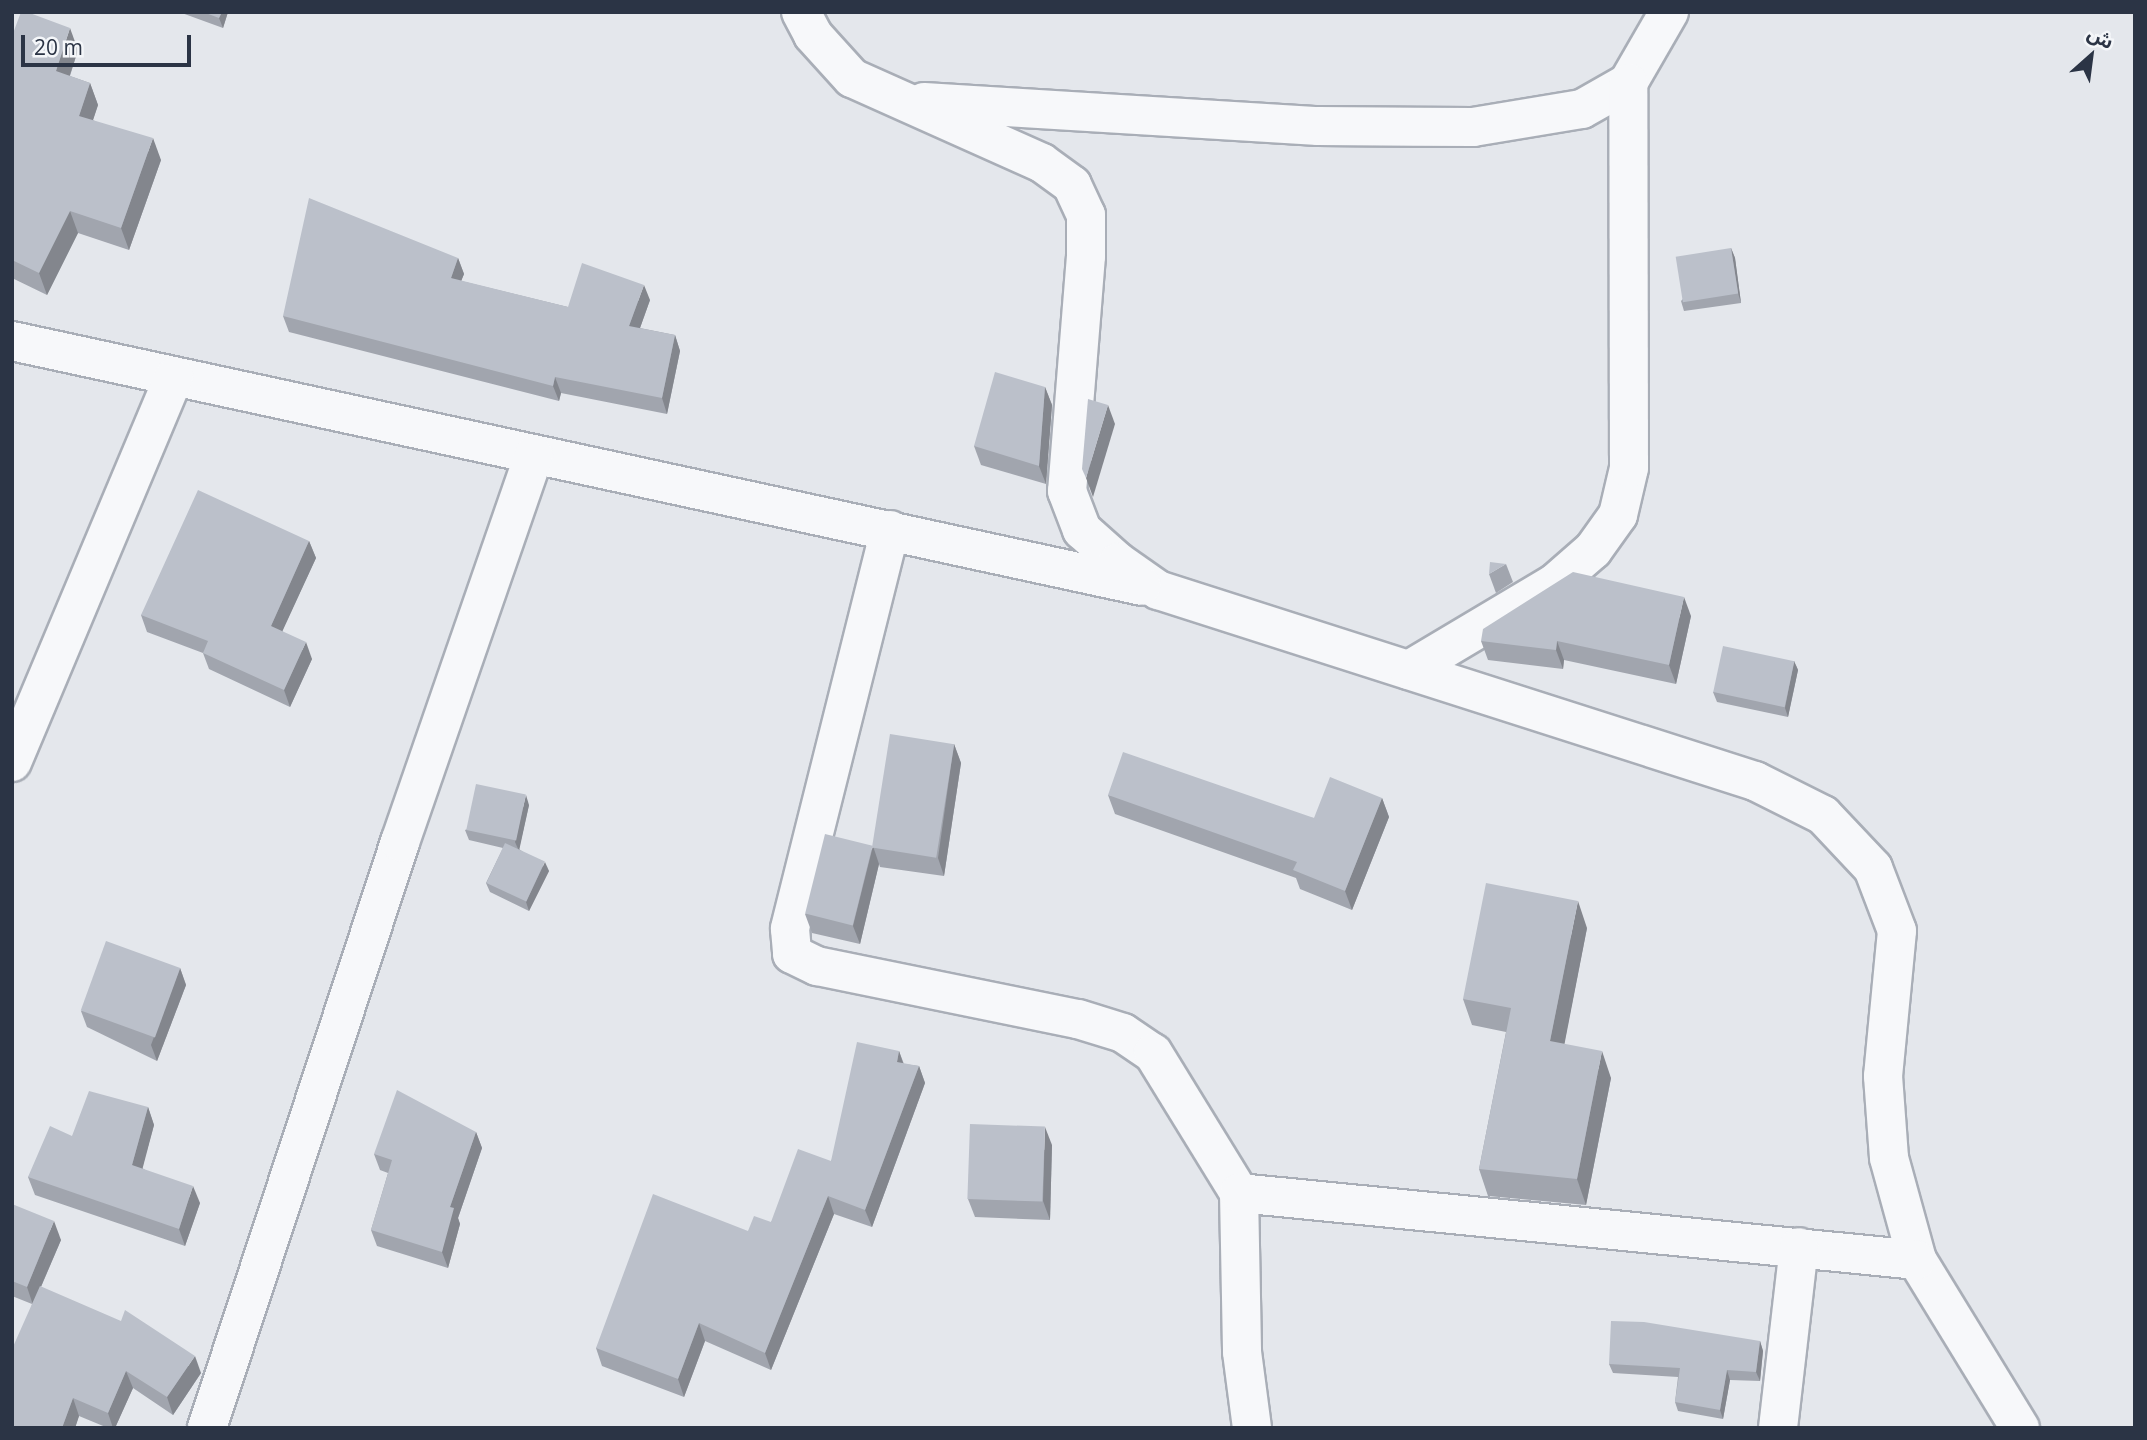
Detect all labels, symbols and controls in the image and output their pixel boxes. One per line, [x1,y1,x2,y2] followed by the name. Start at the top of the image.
[2083,20,2118,55] text: ش
[24,21,194,65] scale bar
[2056,21,2126,91] north arrow
[34,33,83,61] text: 20 m

